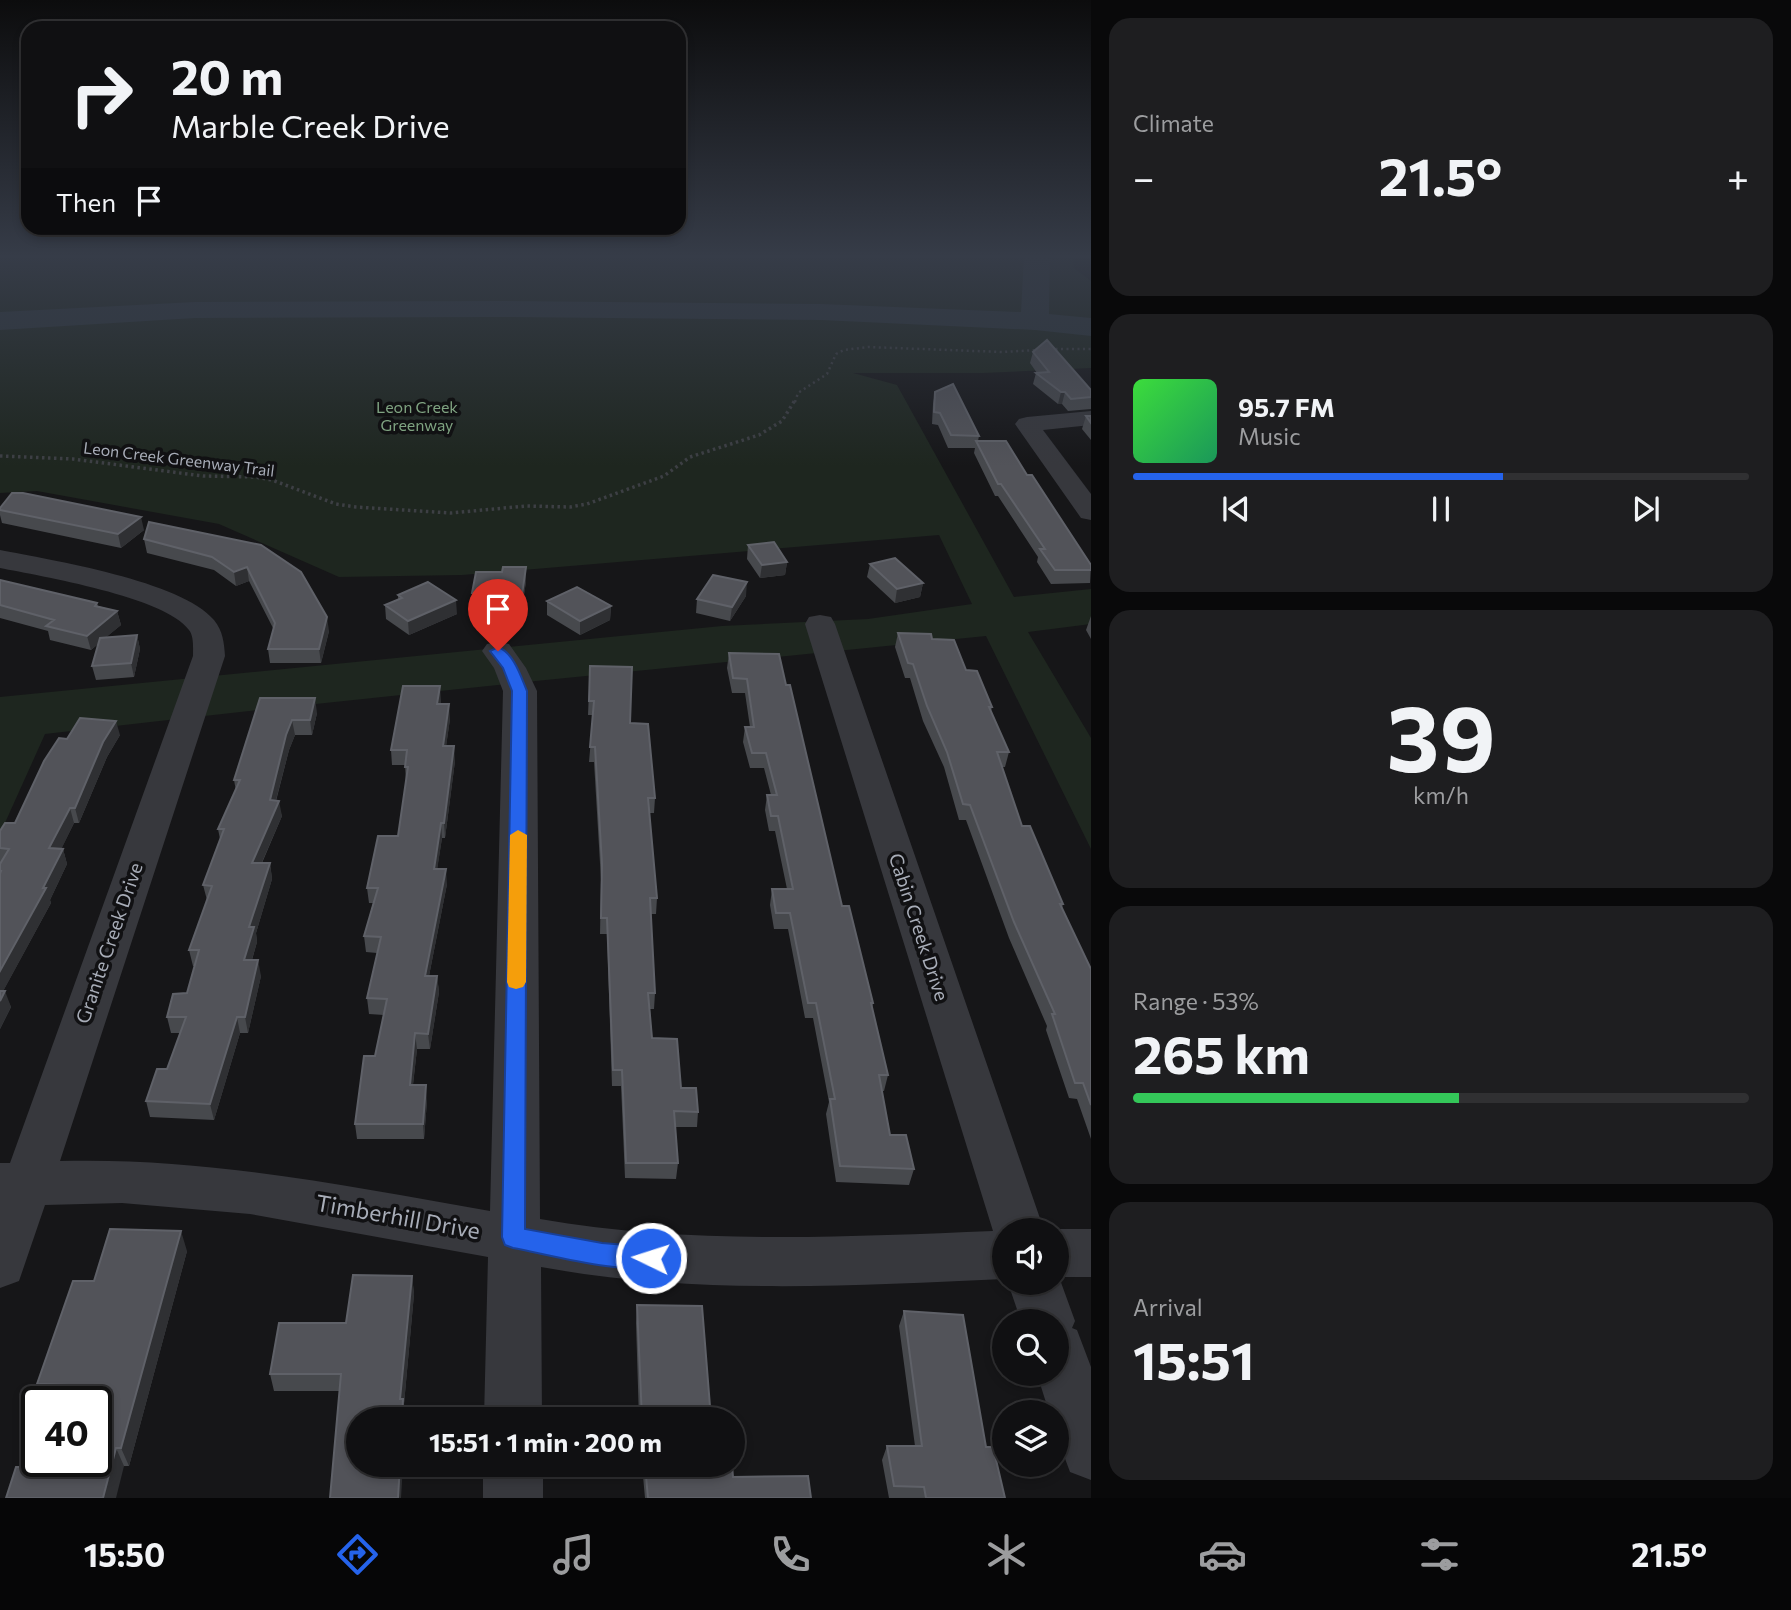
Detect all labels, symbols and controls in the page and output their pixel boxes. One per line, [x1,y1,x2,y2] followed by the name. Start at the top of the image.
[171,45,283,105] text: 20 m
[56,49,147,140] icon: right
[171,105,450,145] text: Marble Creek Drive
[1133,109,1214,137] text: Climate
[1379,143,1502,207] text: 21.5°
[1133,153,1155,200] text: −
[1727,153,1749,200] text: +
[130,182,168,220] icon: arrive
[56,186,116,217] text: Then
[1238,391,1335,422] text: 95.7 FM
[376,397,458,434] park label: Leon Creek Greenway
[1238,422,1301,450] text: Music
[82,437,276,480] street label: Leon Creek Greenway Trail
[1217,490,1255,528] icon: previous
[1422,490,1460,528] icon: pause
[1627,490,1665,528] icon: next
[468,579,528,651] pin
[479,590,517,628] icon: arrive
[1386,679,1496,791] text: 39
[1413,781,1469,809] text: km/h
[885,850,954,1004] street label: Cabin Creek Drive
[70,859,147,1026] street label: Granite Creek Drive
[1133,987,1259,1015] text: Range · 53%
[1133,1021,1310,1085] text: 265 km
[314,1188,483,1244] street label: Timberhill Drive
[992,1218,1069,1477] map controls
[992,1218,1069,1295] button: sound
[614,1221,688,1295] position arrow
[1133,1293,1203,1321] text: Arrival
[992,1309,1069,1386] button: search
[1133,1327,1254,1391] text: 15:51
[21,1386,112,1477] speed limit sign: 40
[992,1400,1069,1477] button: layers
[429,1426,662,1457] text: 15:51 · 1 min · 200 m
[333,1530,382,1579] icon: directions
[549,1530,598,1579] icon: music
[766,1530,815,1579] icon: phone
[982,1530,1031,1579] icon: climate
[1198,1530,1247,1579] icon: car
[1415,1530,1464,1579] icon: filters
[84,1534,165,1574] text: 15:50
[1631,1534,1707,1574] text: 21.5°

